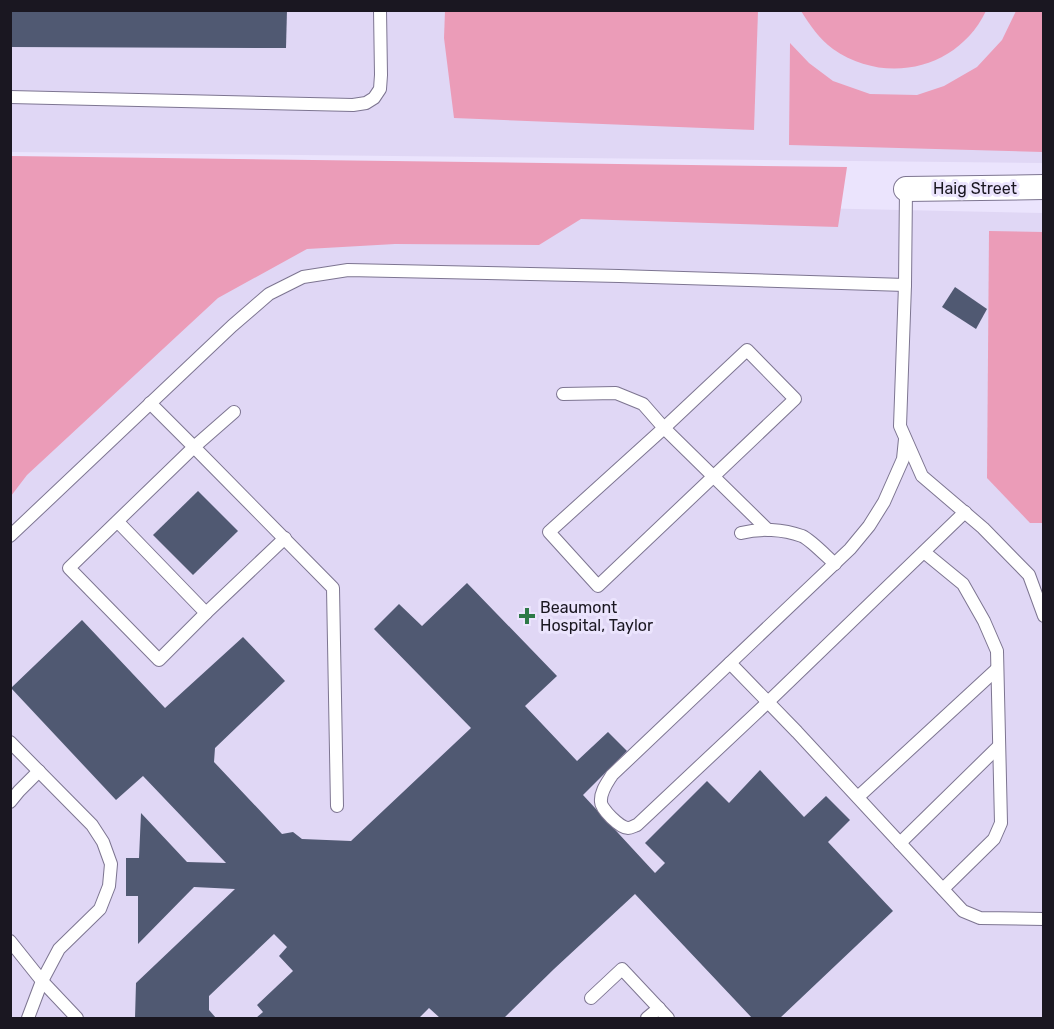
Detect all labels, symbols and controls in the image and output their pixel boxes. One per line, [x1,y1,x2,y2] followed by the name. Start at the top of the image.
[933,179,1017,198] street label: Haig Street
[540,598,653,635] place label: Beaumont Hospital, Taylor
[518,607,536,625] marker: Beaumont Hospital, Taylor

